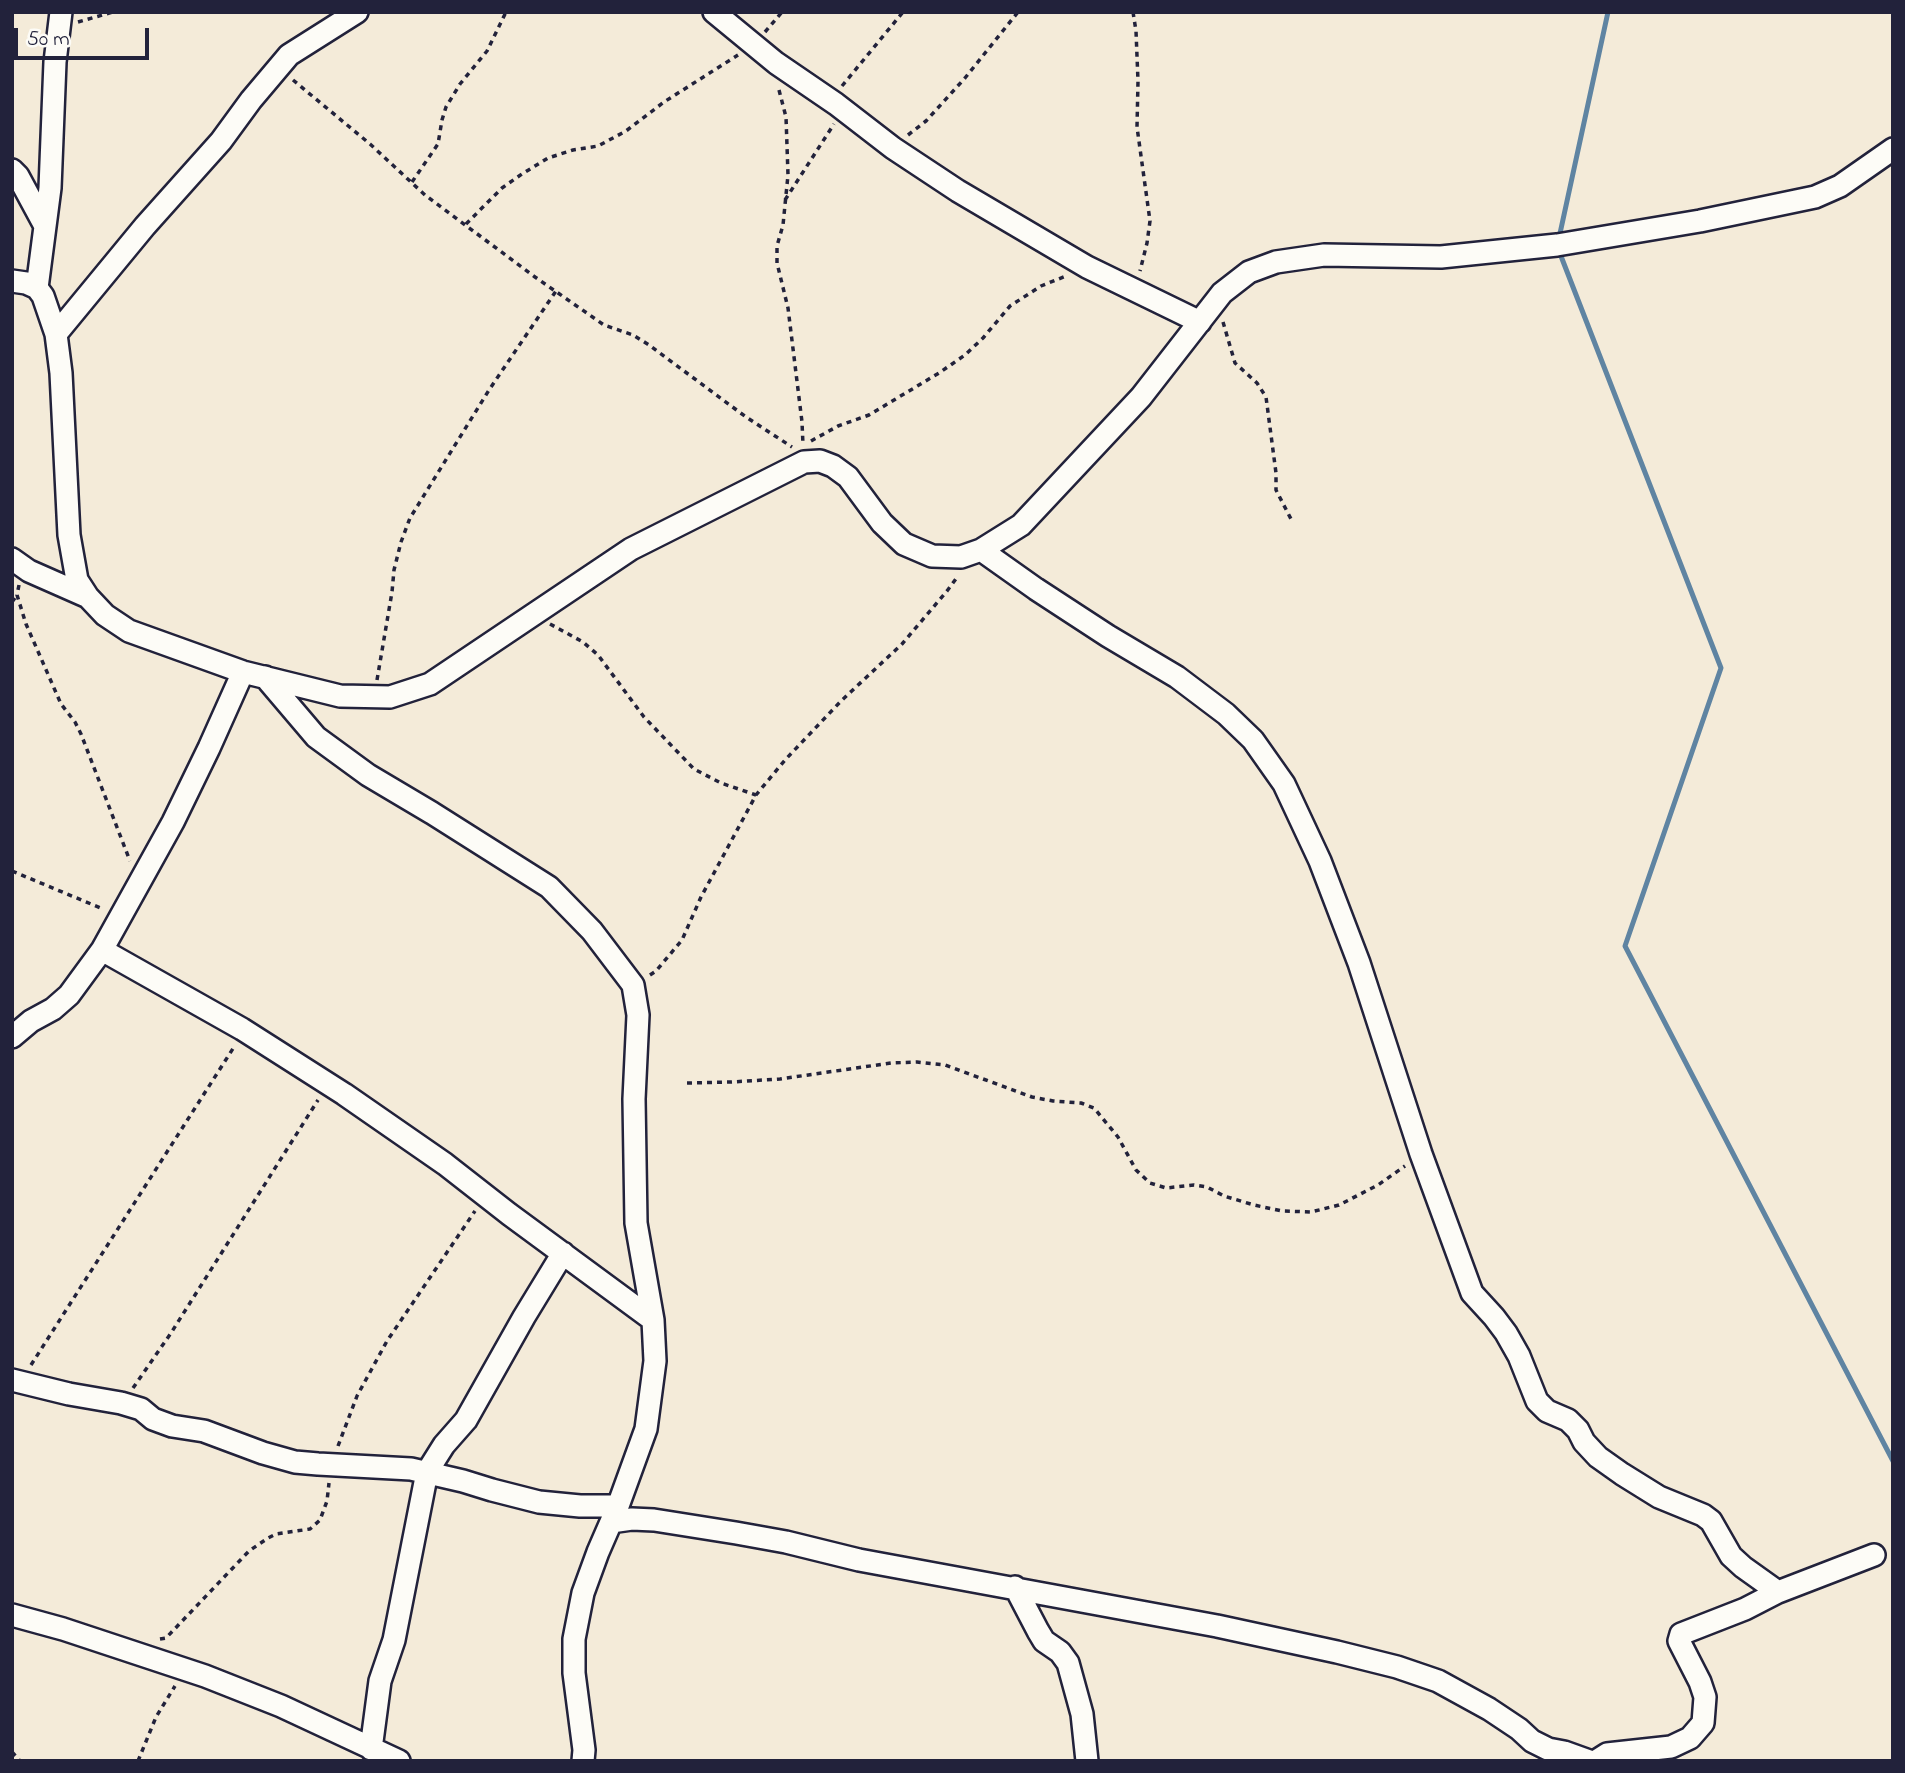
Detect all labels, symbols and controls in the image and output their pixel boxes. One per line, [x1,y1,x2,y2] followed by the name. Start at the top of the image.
[18,14,152,58] scale bar
[27,25,70,55] text: 50 m

